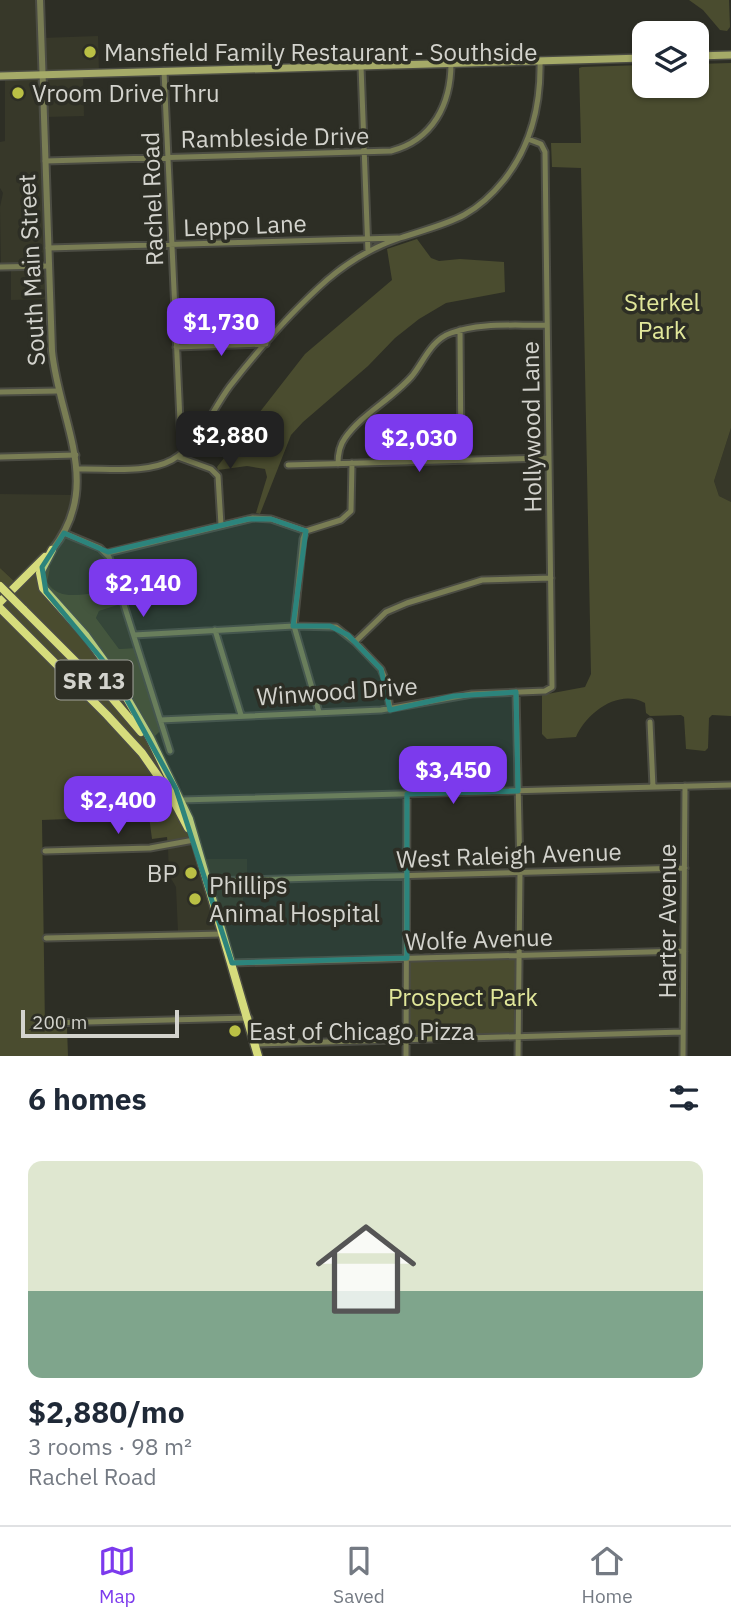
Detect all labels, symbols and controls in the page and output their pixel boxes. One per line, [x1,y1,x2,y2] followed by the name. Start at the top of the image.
[632,21,709,98] map controls
[632,21,709,98] button: layers
[104,36,537,68] place label: Mansfield Family Restaurant - Southside
[82,44,98,60] marker: Mansfield Family Restaurant - Southside
[32,77,220,109] place label: Vroom Drive Thru
[10,85,26,101] marker: Vroom Drive Thru
[180,119,370,155] street label: Rambleside Drive
[134,131,170,267] street label: Rachel Road
[10,173,52,367] street label: South Main Street
[183,207,307,243] street label: Leppo Lane
[624,286,700,346] park label: Sterkel Park
[164,298,278,358] pin: $1,730
[183,306,259,336] text: $1,730
[514,341,548,513] street label: Hollywood Lane
[173,412,287,471] pin: $2,880
[362,414,476,474] pin: $2,030
[192,419,268,449] text: $2,880
[381,422,457,452] text: $2,030
[86,560,200,619] pin: $2,140
[105,567,181,597] text: $2,140
[56,660,132,700] road number: SR 13
[255,669,419,713] street label: Winwood Drive
[396,746,510,806] pin: $3,450
[415,754,491,784] text: $3,450
[61,776,175,836] pin: $2,400
[80,784,156,814] text: $2,400
[396,835,622,875] street label: West Raleigh Avenue
[651,844,683,998] street label: Harter Avenue
[147,857,177,889] place label: BP
[183,865,199,881] marker: BP
[209,869,380,929] place label: Phillips Animal Hospital
[187,891,203,907] marker: Phillips Animal Hospital
[405,920,553,958] street label: Wolfe Avenue
[388,981,538,1013] park label: Prospect Park
[21,1007,178,1039] scale bar
[32,1010,87,1034] text: 200 m
[249,1015,475,1047] place label: East of Chicago Pizza
[227,1023,243,1039] marker: East of Chicago Pizza
[28,1079,147,1118] text: 6 homes
[665,1079,703,1117] icon: filters
[303,1206,429,1332] icon: home
[28,1392,185,1431] text: $2,880/mo
[28,1431,192,1461] text: 3 rooms · 98 m²
[28,1461,157,1491] text: Rachel Road
[98,1542,136,1608] tab: Map
[333,1542,385,1608] tab: Saved
[582,1542,633,1608] tab: Home

